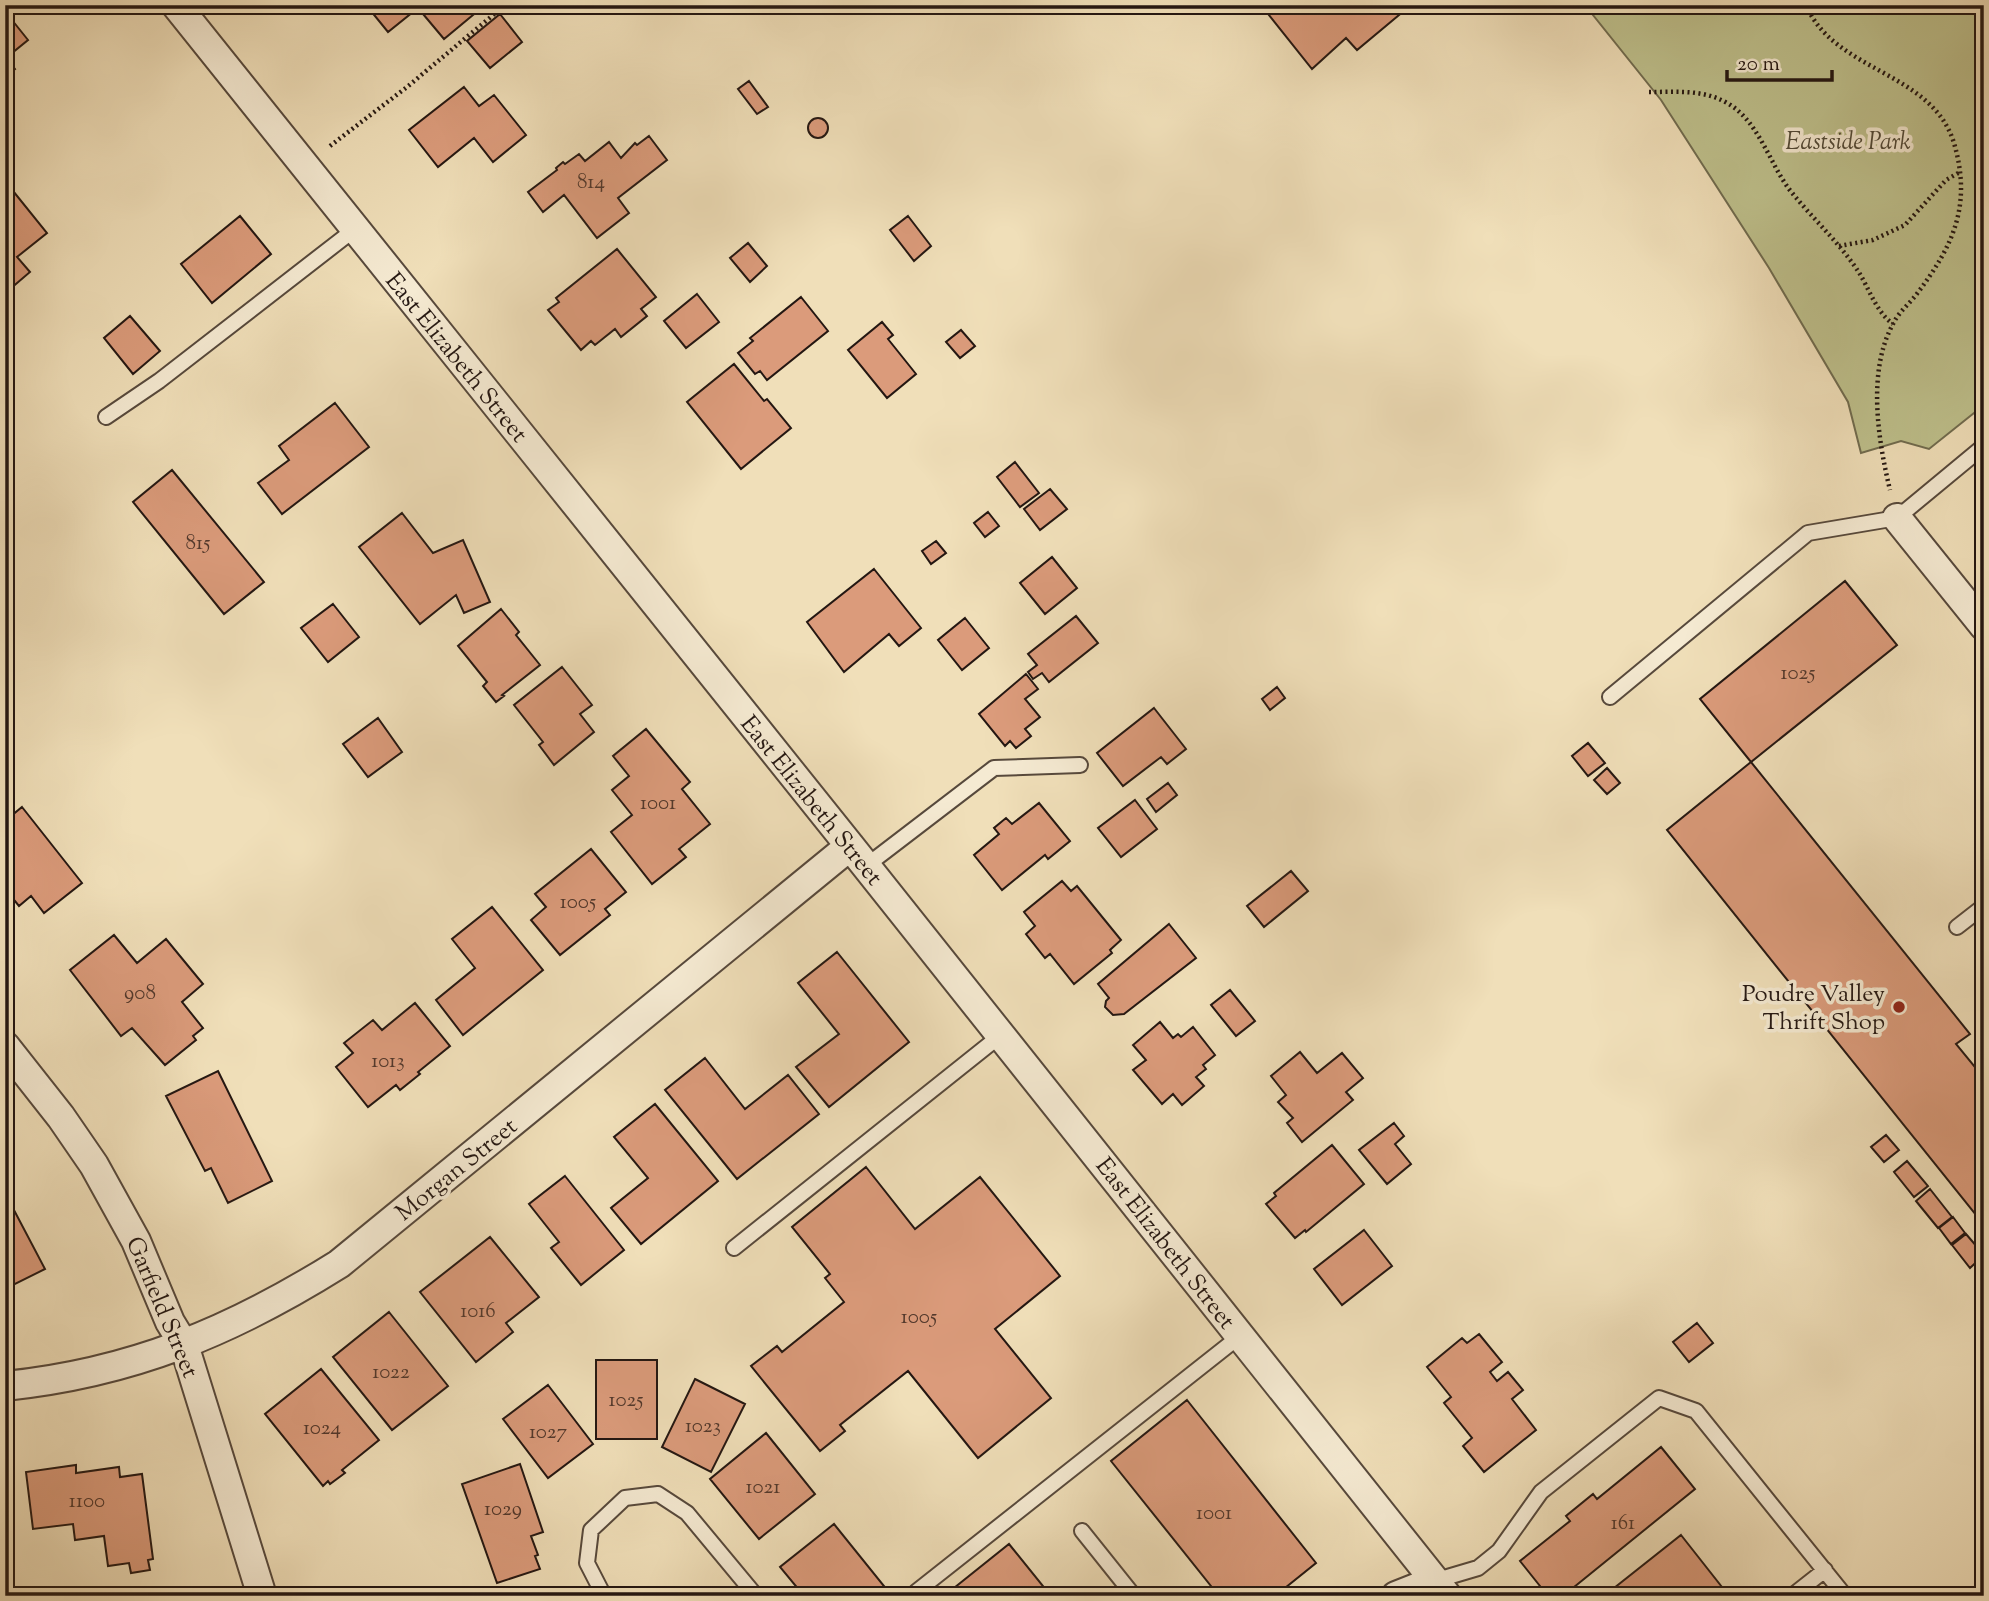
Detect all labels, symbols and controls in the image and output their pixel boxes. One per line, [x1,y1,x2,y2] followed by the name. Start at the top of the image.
[1727,38,1832,82] scale bar
[1737,50,1780,80] text: 20 m
[1785,126,1911,160] park label: Eastside Park
[577,168,605,198] house number: 814
[376,266,535,450] street label: East Elizabeth Street
[186,529,210,559] house number: 815
[1781,659,1815,689] house number: 1025
[731,709,890,893] street label: East Elizabeth Street
[640,789,676,819] house number: 1001
[560,888,596,918] house number: 1005
[1742,978,1885,1040] place label: Poudre Valley Thrift Shop
[124,979,156,1009] house number: 908
[1891,999,1907,1015] marker: Poudre Valley Thrift Shop
[371,1047,405,1077] house number: 1013
[389,1111,525,1230] street label: Morgan Street
[1086,1151,1242,1337] street label: East Elizabeth Street
[116,1232,206,1384] street label: Garfield Street
[460,1297,496,1327] house number: 1016
[901,1303,937,1333] house number: 1005
[372,1358,410,1388] house number: 1022
[609,1386,643,1416] house number: 1025
[685,1412,721,1442] house number: 1023
[303,1414,341,1444] house number: 1024
[529,1418,568,1448] house number: 1027
[746,1473,780,1503] house number: 1021
[69,1487,105,1517] house number: 1100
[484,1495,522,1525] house number: 1029
[1196,1499,1232,1529] house number: 1001
[1611,1509,1635,1539] house number: 161

